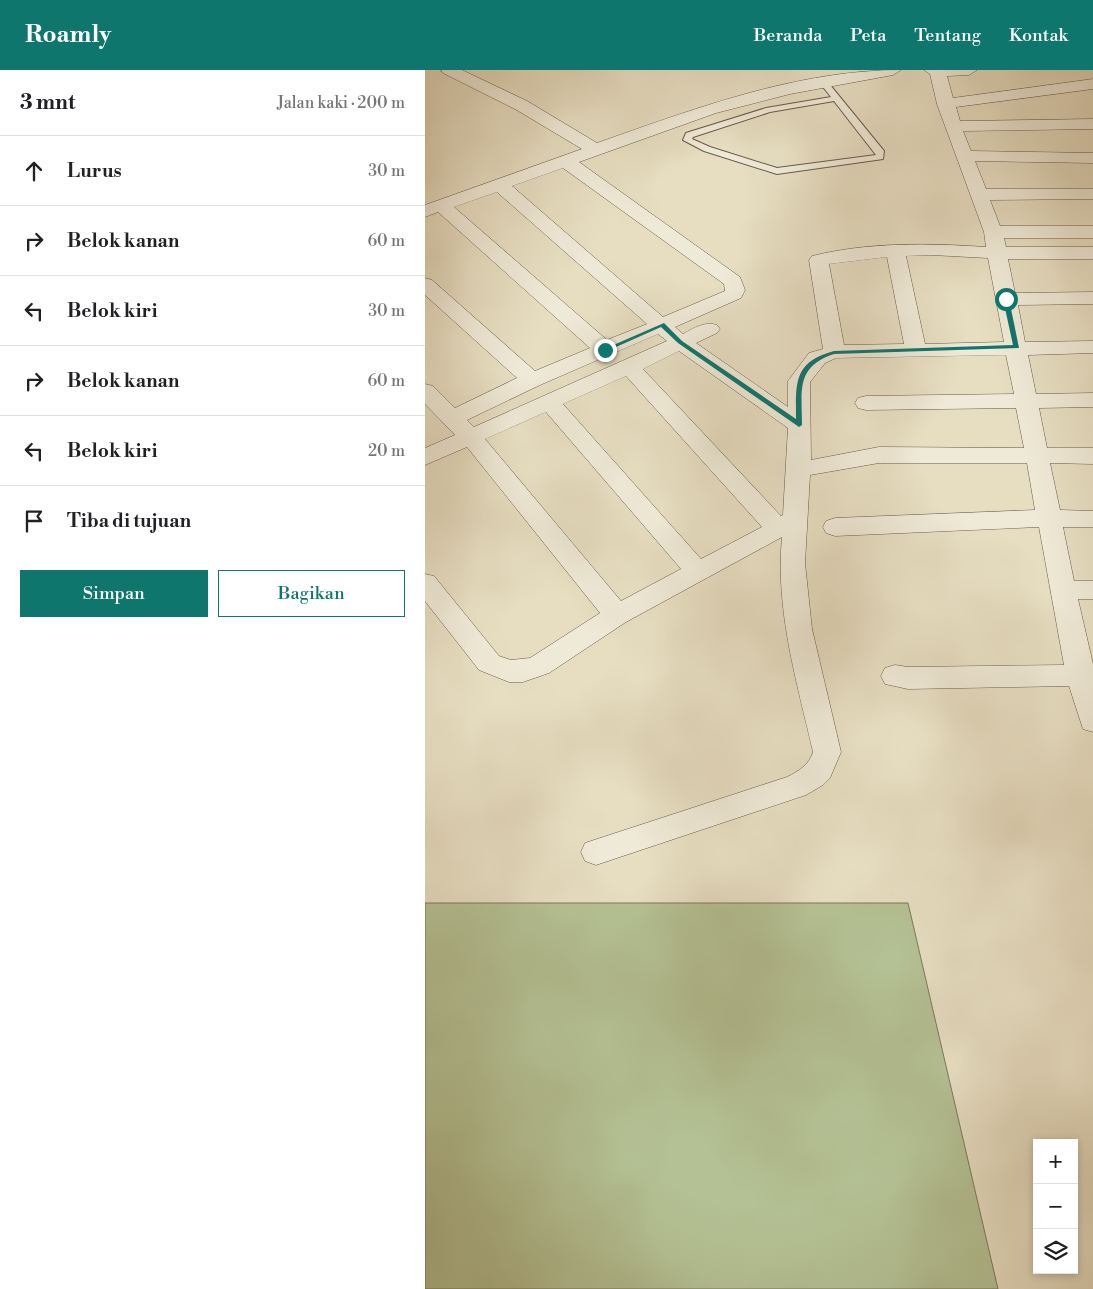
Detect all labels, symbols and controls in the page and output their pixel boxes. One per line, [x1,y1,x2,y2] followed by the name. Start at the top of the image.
[25,20,111,50] text: Roamly
[754,24,822,47] text: Beranda
[850,24,886,47] text: Peta
[914,24,981,47] text: Tentang
[1009,24,1068,47] text: Kontak
[20,90,75,116] text: 3 mnt
[277,93,405,113] text: Jalan kaki · 200 m
[20,157,48,185] icon: ahead
[67,159,122,183] text: Lurus
[368,161,405,181] text: 30 m
[20,227,48,255] icon: right
[67,229,180,253] text: Belok kanan
[367,231,405,251] text: 60 m
[995,288,1018,311] route start
[20,297,48,325] icon: left
[67,299,157,323] text: Belok kiri
[368,301,405,321] text: 30 m
[594,339,617,362] route end
[20,367,48,395] icon: right
[67,369,180,393] text: Belok kanan
[367,371,405,391] text: 60 m
[20,437,48,465] icon: left
[67,439,157,463] text: Belok kiri
[368,441,405,461] text: 20 m
[20,507,48,535] icon: arrive
[67,509,191,533] text: Tiba di tujuan
[20,570,208,617] button: Simpan
[218,570,405,617] button: Bagikan
[1033,1139,1078,1274] map controls
[1033,1139,1078,1184] button: +
[1033,1184,1078,1229] button: −
[1033,1229,1078,1274] button: layers

